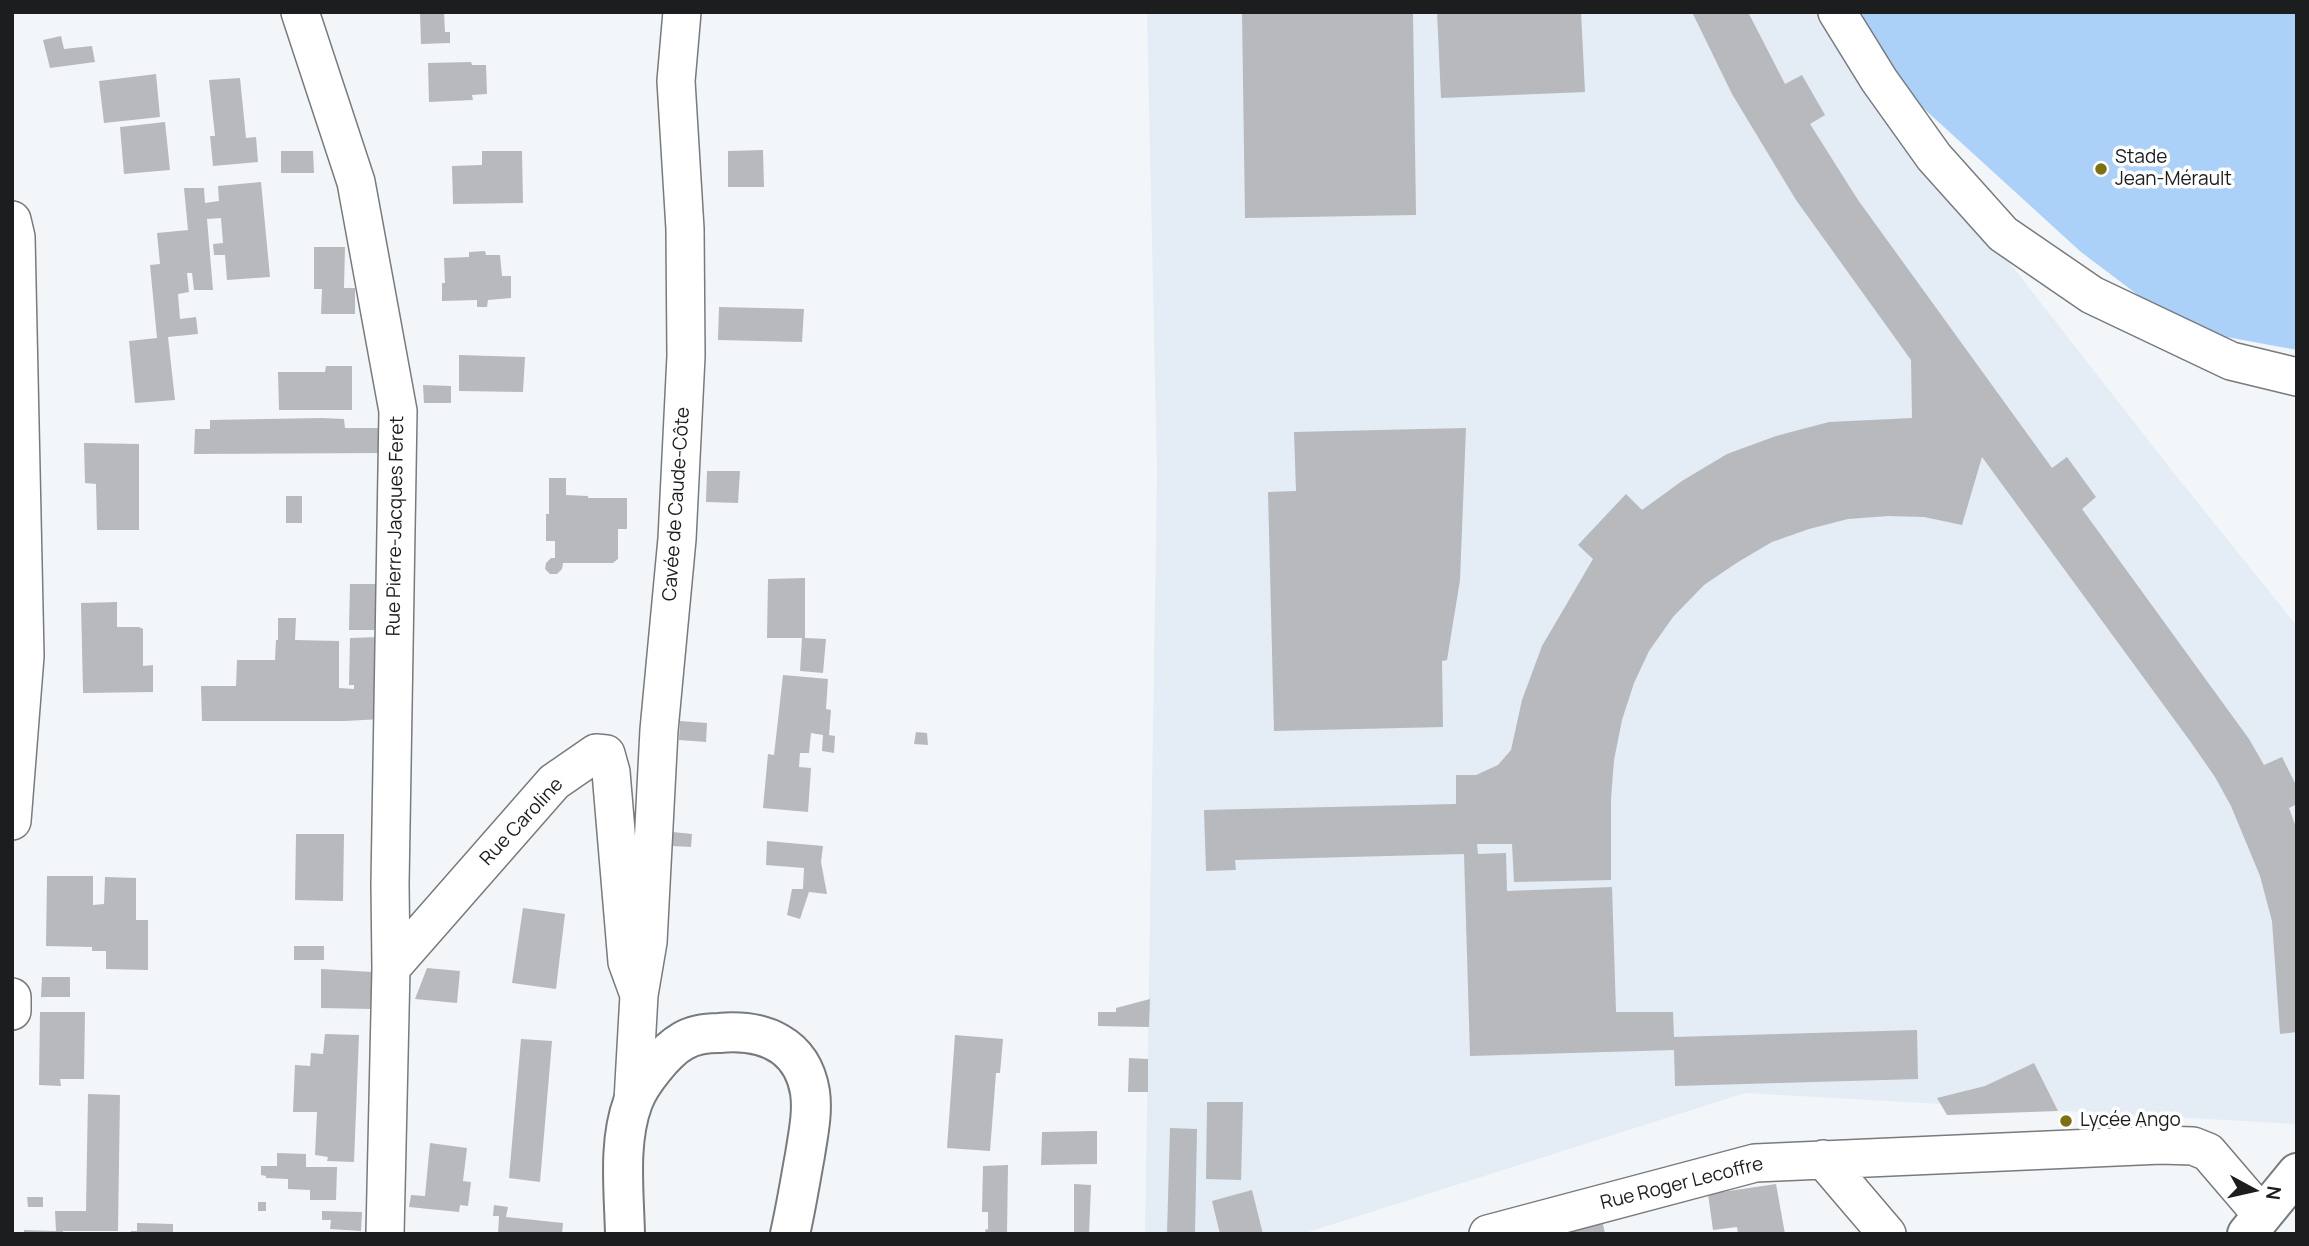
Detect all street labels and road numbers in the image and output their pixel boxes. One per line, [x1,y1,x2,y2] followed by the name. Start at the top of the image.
[659,406,695,602] street label: Cavée de Caude-Côte
[383,416,409,636] street label: Rue Pierre-Jacques Feret
[476,773,568,871] street label: Rue Caroline
[1598,1153,1766,1215] street label: Rue Roger Lecoffre

